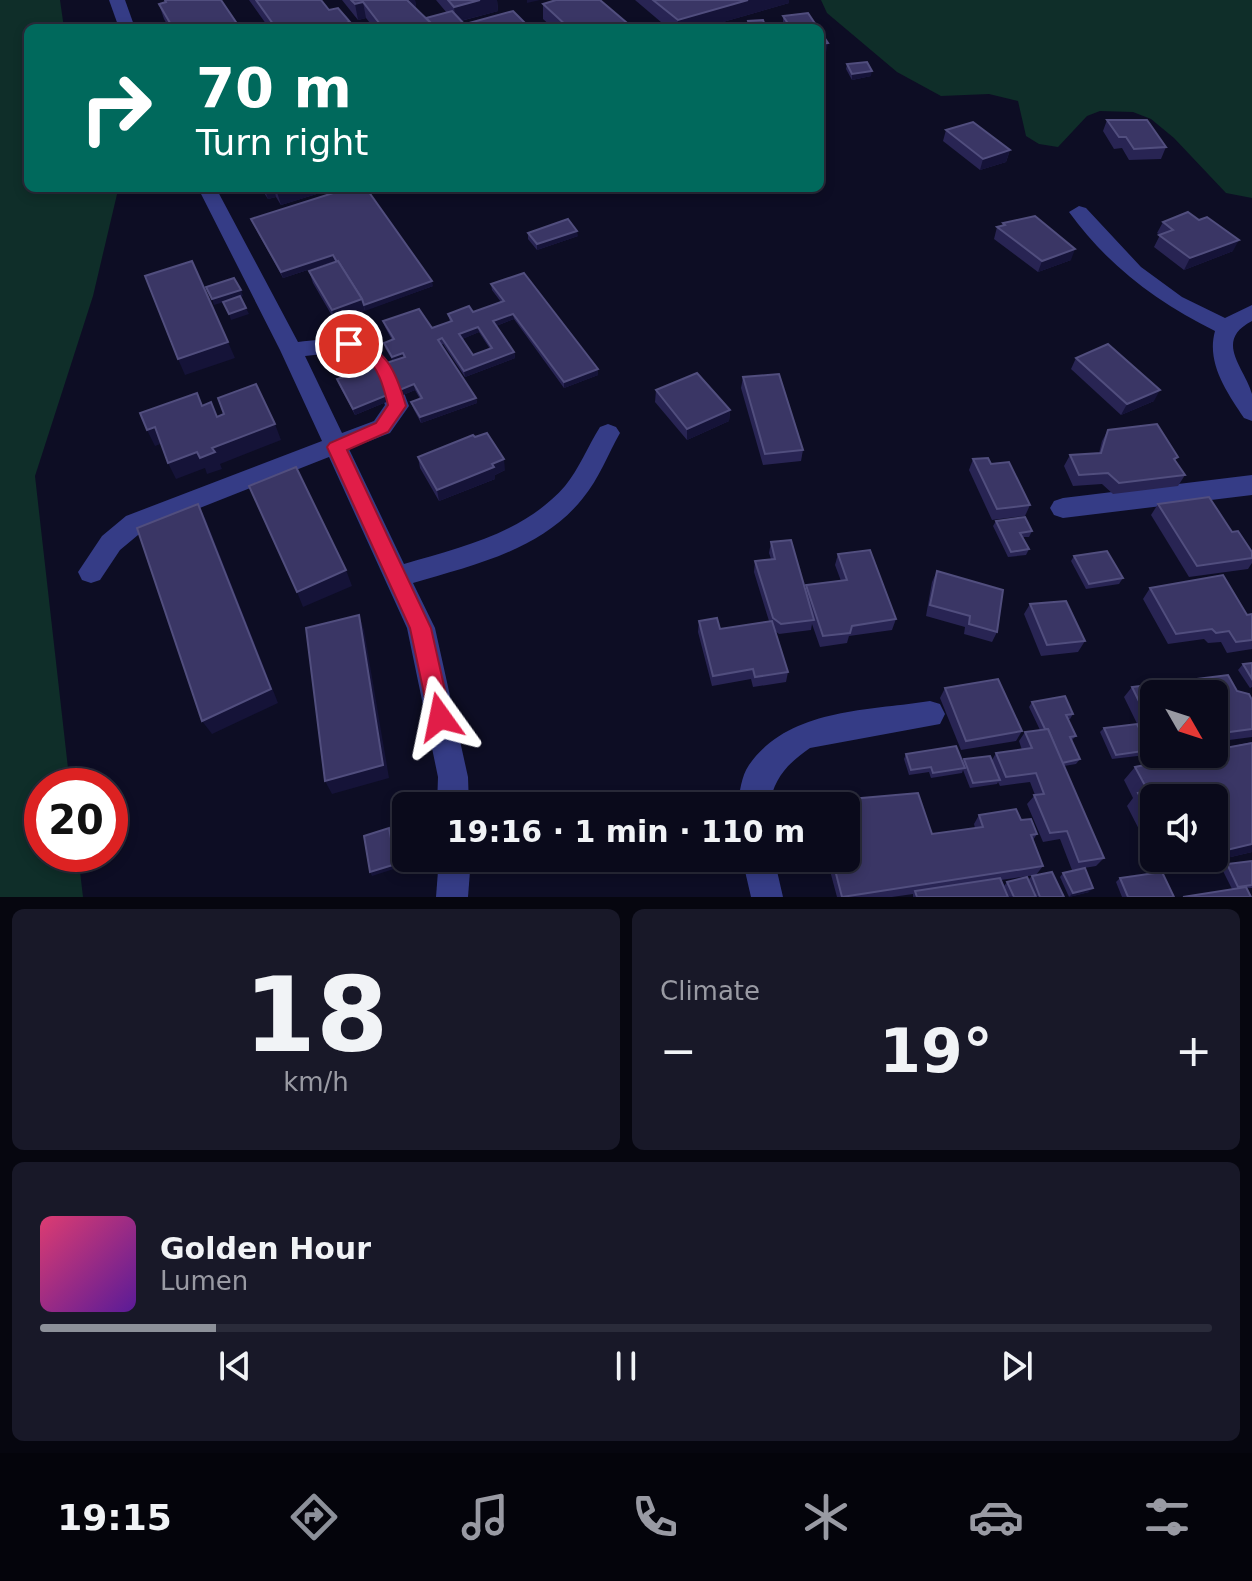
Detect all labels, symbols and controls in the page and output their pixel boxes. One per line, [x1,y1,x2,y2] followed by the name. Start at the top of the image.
[196,55,352,120] text: 70 m
[64,56,168,160] icon: right
[196,122,368,163] text: Turn right
[315,310,383,378] pin
[327,322,371,366] icon: arrive
[398,675,482,759] position arrow
[1140,680,1228,768] north arrow
[1140,680,1228,872] map controls
[24,768,128,872] speed limit sign: 20
[1140,784,1228,872] button: sound
[447,814,805,849] text: 19:16 · 1 min · 110 m
[244,954,388,1076] text: 18
[660,976,760,1006] text: Climate
[879,1016,993,1086] text: 19°
[660,1025,697,1076] text: −
[1175,1025,1212,1076] text: +
[283,1067,349,1097] text: km/h
[160,1231,371,1266] text: Golden Hour
[160,1266,248,1296] text: Lumen
[213,1344,257,1388] icon: previous
[604,1344,648,1388] icon: pause
[995,1344,1039,1388] icon: next
[286,1489,342,1545] icon: directions
[457,1489,513,1545] icon: music
[627,1489,683,1545] icon: phone
[798,1489,854,1545] icon: climate
[968,1489,1024,1545] icon: car
[1139,1489,1195,1545] icon: filters
[57,1497,172,1538] text: 19:15

